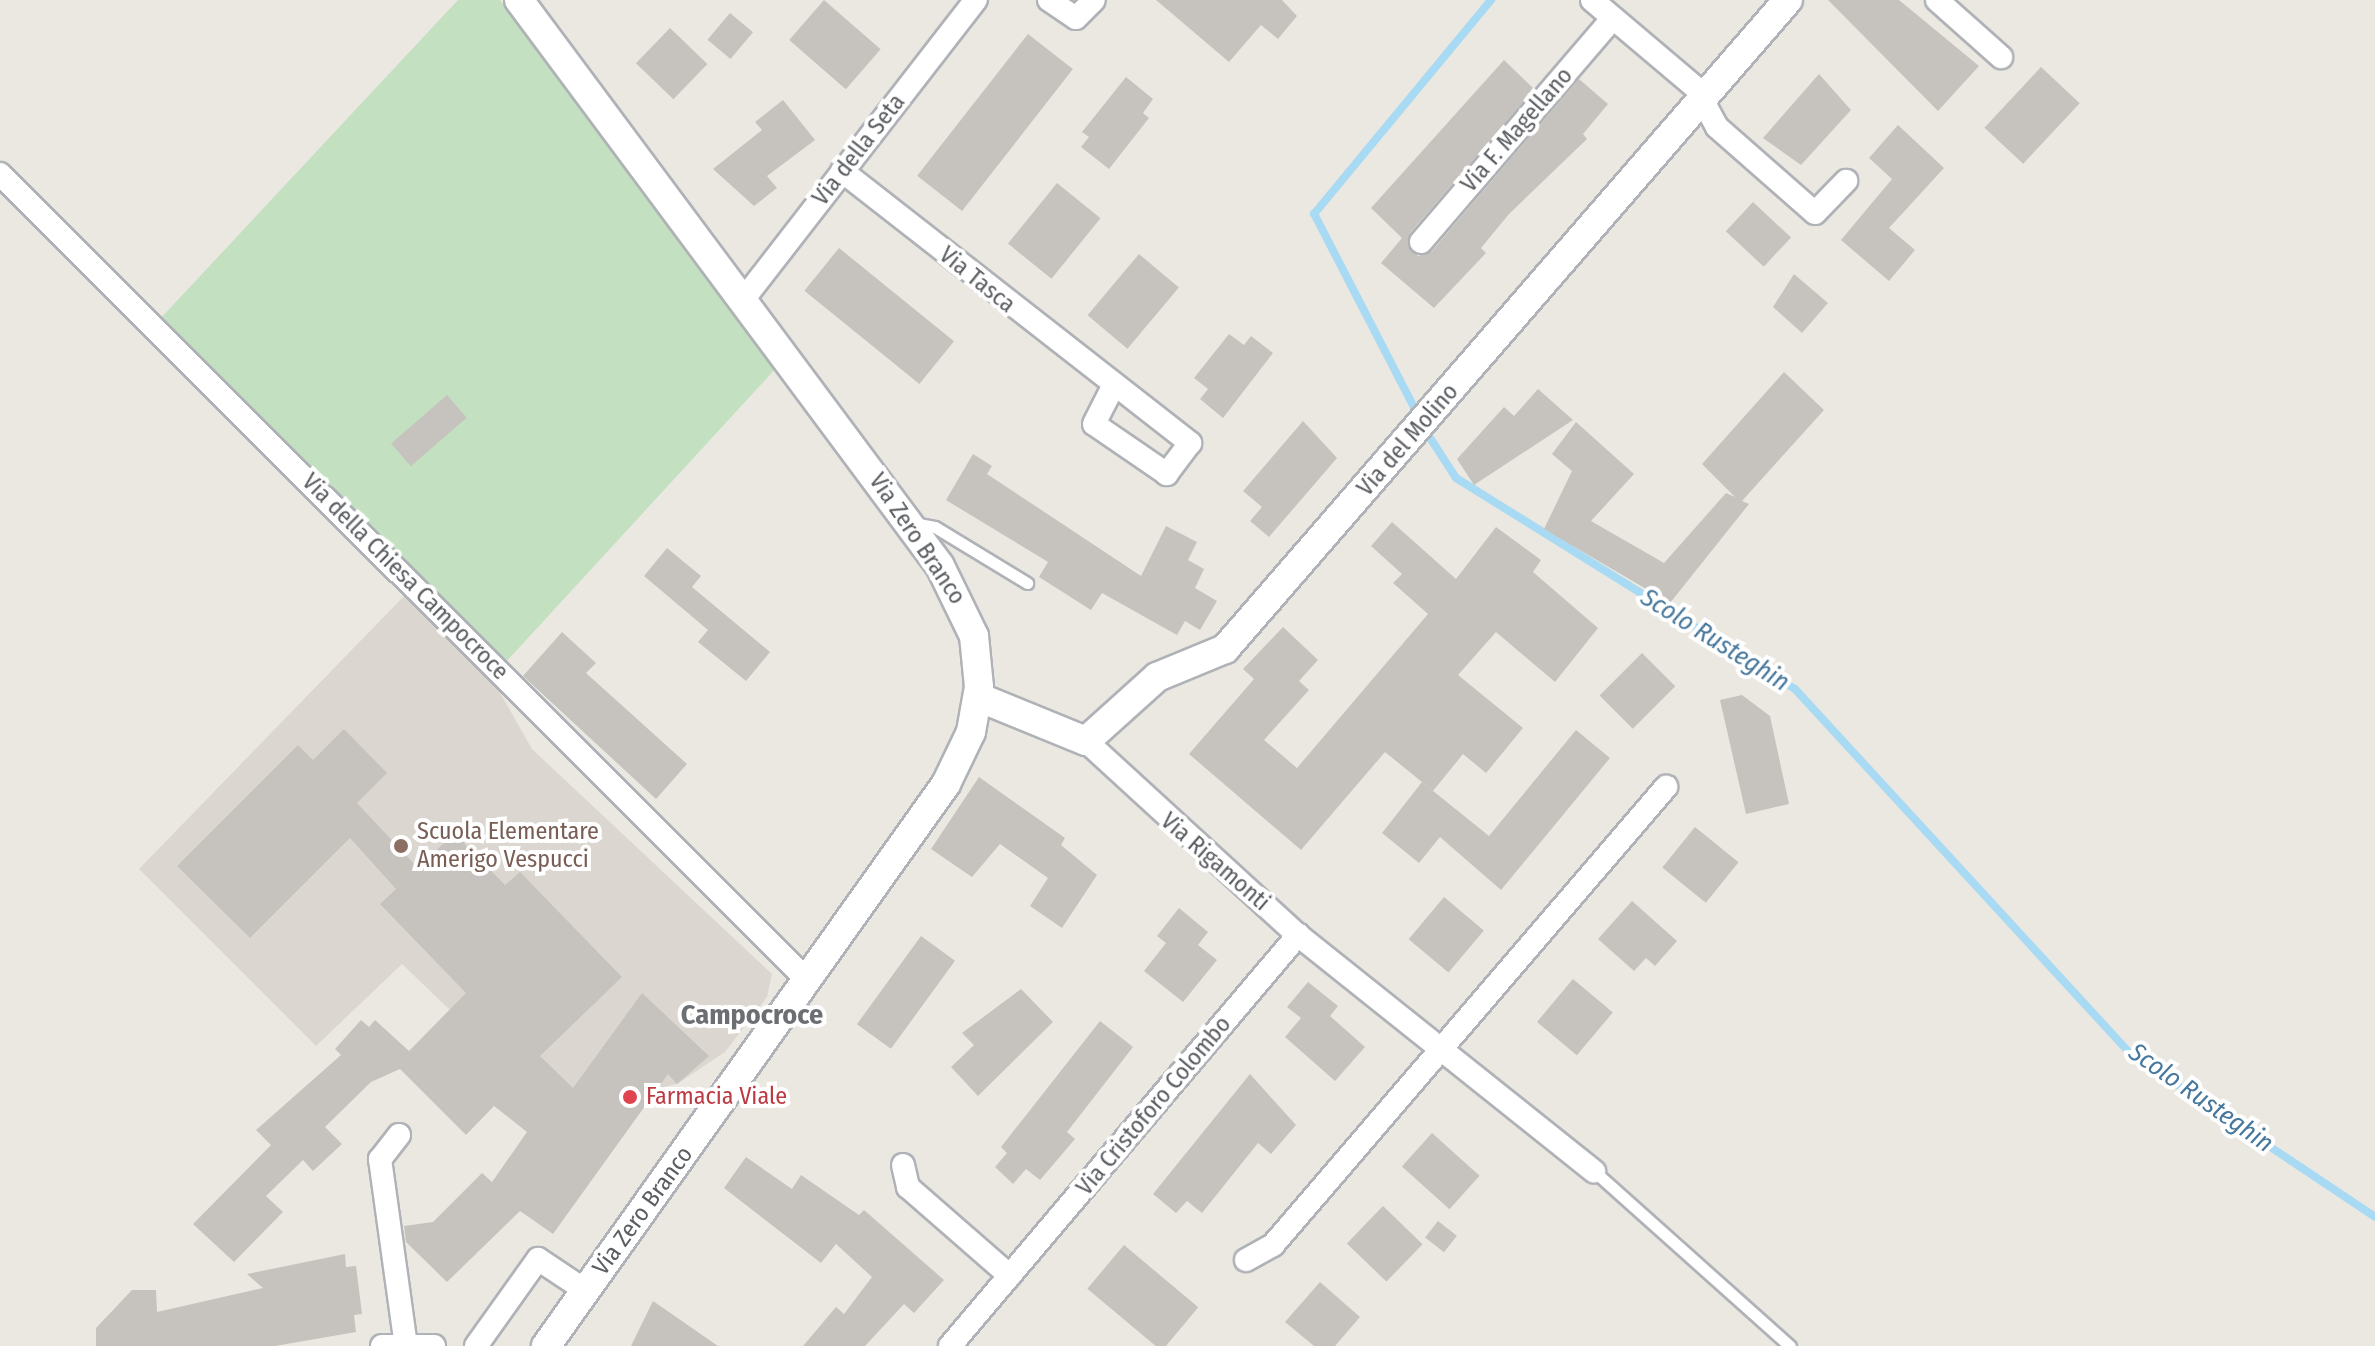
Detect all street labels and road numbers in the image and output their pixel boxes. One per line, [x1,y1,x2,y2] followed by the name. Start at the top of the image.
[1455,62,1579,198] street label: Via F. Magellano
[807,89,911,211] street label: Via della Seta
[933,241,1021,319] street label: Via Tasca
[1351,378,1465,502] street label: Via del Molino
[296,468,514,686] street label: Via della Chiesa Campocroce
[863,468,971,610] street label: Via Zero Branco
[1155,807,1275,917] street label: Via Rigamonti
[1071,1011,1237,1201] street label: Via Cristoforo Colombo
[587,1141,699,1281] street label: Via Zero Branco

